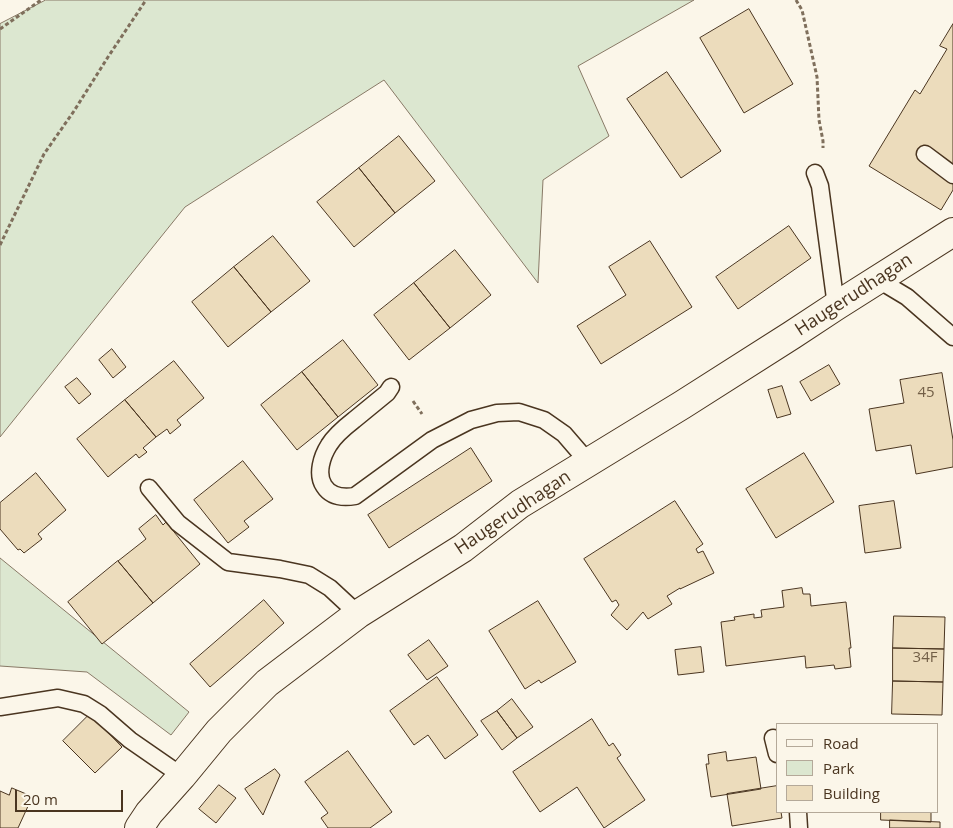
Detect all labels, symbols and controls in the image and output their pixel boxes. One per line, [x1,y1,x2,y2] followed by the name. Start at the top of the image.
[791,249,917,341] street label: Haugerudhagan
[917,384,935,402] house number: 45
[451,466,575,560] street label: Haugerudhagan
[913,649,937,667] house number: 34F
[776,723,938,813] legend
[823,733,859,753] text: Road
[823,758,854,778] text: Park
[18,780,125,812] scale bar
[823,783,880,803] text: Building
[23,789,58,809] text: 20 m

